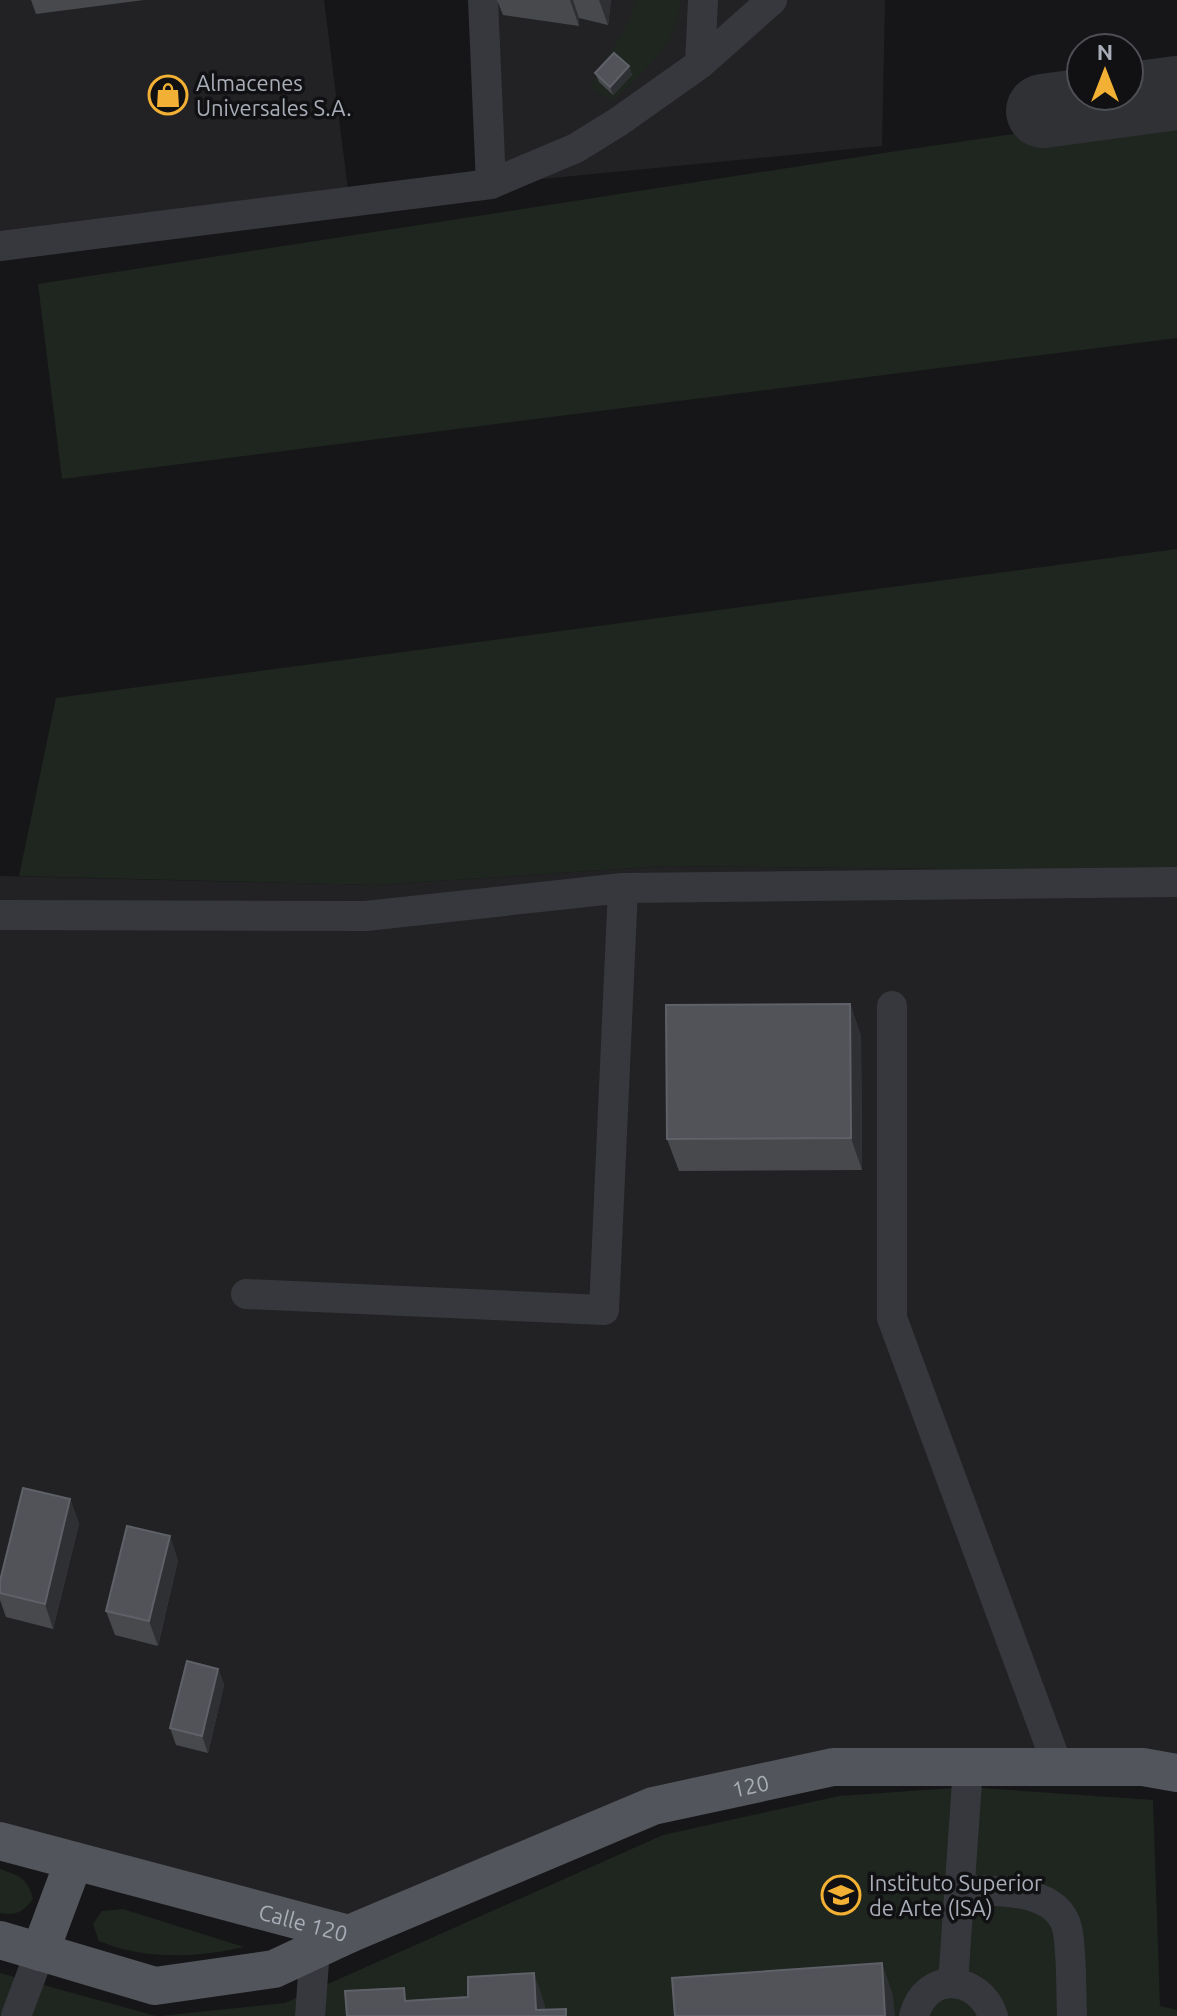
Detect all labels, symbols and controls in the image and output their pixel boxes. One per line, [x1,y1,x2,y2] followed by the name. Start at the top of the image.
[1065,32,1145,112] north arrow
[1097,39,1113,64] text: N
[196,70,352,120] place label: Almacenes Universales S.A.
[147,74,189,116] shop icon: Almacenes Universales S.A.
[729,1769,771,1801] street label: 120
[869,1870,1043,1921] place label: Instituto Superior de Arte (ISA)
[820,1874,862,1916] school or university icon: Instituto Superior de Arte (ISA)
[256,1898,351,1946] street label: Calle 120

